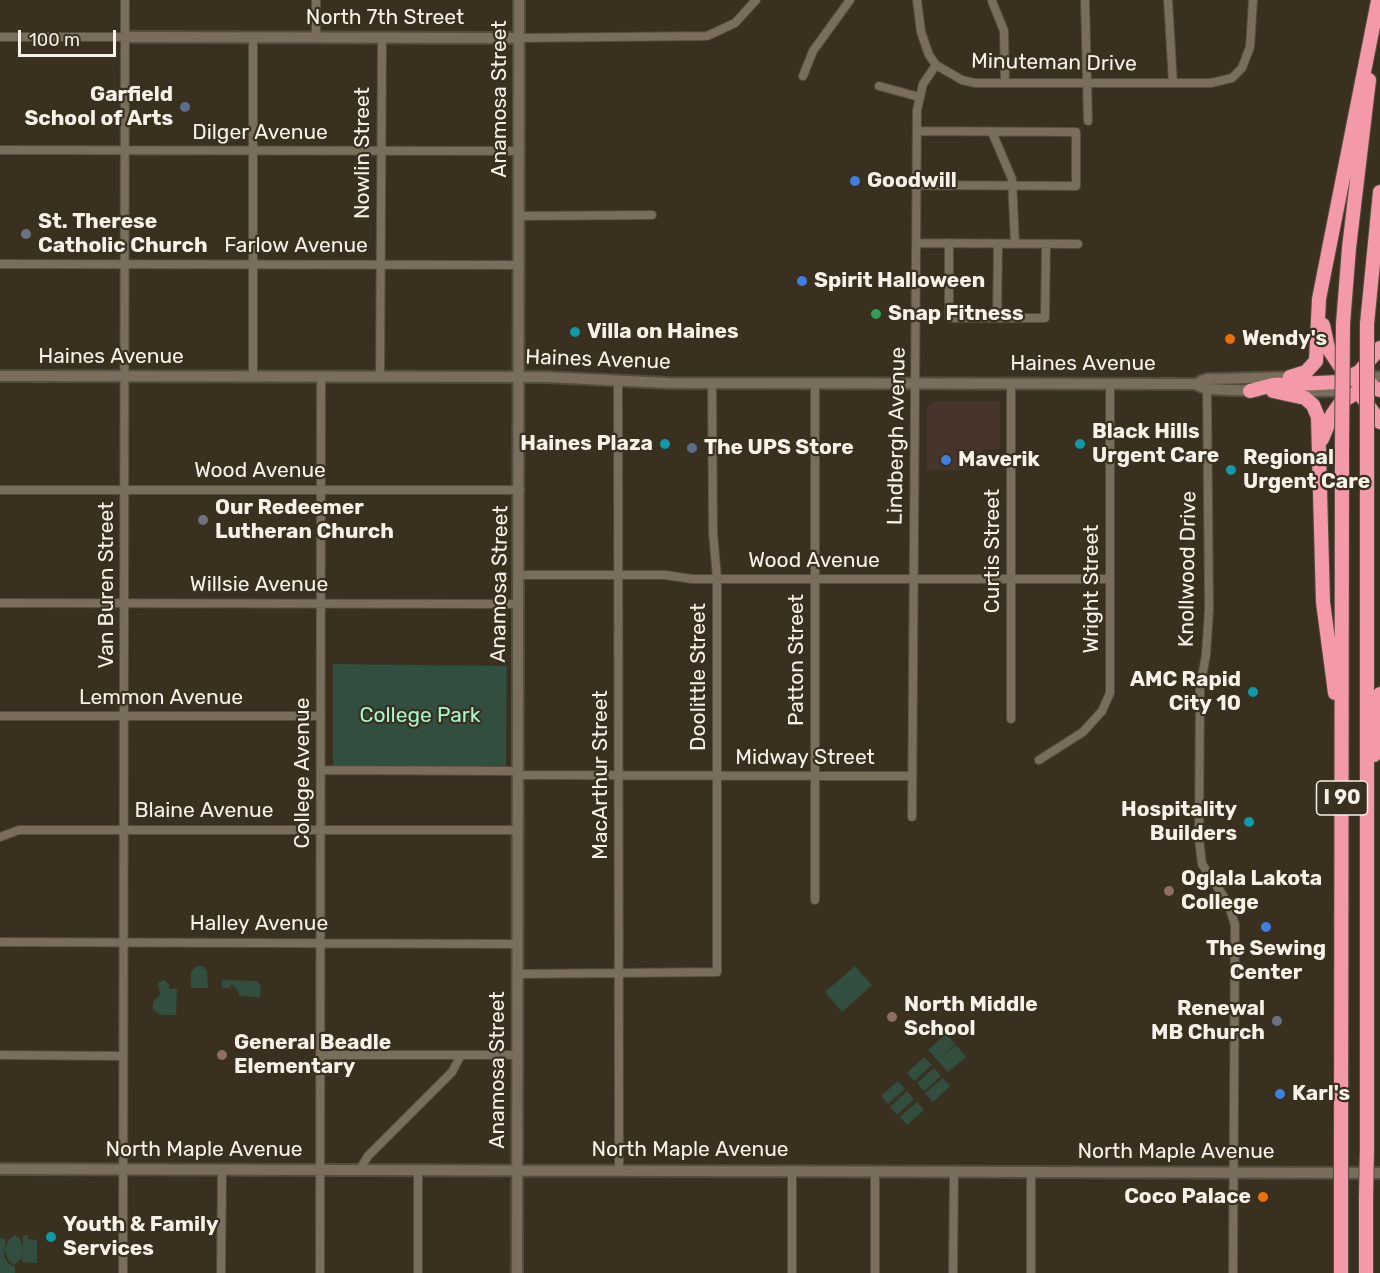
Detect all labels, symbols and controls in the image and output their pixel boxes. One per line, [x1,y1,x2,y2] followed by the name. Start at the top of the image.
[306,5,464,31] street label: North 7th Street
[21,18,118,56] scale bar
[487,20,513,178] street label: Anamosa Street
[29,29,80,51] text: 100 m
[971,49,1137,77] street label: Minuteman Drive
[24,82,173,132] place label: Garfield School of Arts
[350,87,376,219] street label: Nowlin Street
[178,100,192,114] marker: Garfield School of Arts
[192,120,328,146] street label: Dilger Avenue
[867,168,957,194] place label: Goodwill
[848,174,862,188] marker: Goodwill
[38,209,208,259] place label: St. Therese Catholic Church
[19,227,33,241] marker: St. Therese Catholic Church
[224,233,368,259] street label: Farlow Avenue
[814,268,985,294] place label: Spirit Halloween
[795,274,809,288] marker: Spirit Halloween
[888,301,1024,327] place label: Snap Fitness
[869,307,883,321] marker: Snap Fitness
[587,319,739,345] place label: Villa on Haines
[568,325,582,339] marker: Villa on Haines
[1242,326,1327,352] place label: Wendy's
[1223,332,1237,346] marker: Wendy's
[38,344,184,370] street label: Haines Avenue
[525,345,671,375] street label: Haines Avenue
[883,347,911,525] street label: Lindbergh Avenue
[1010,351,1156,377] street label: Haines Avenue
[1092,419,1219,469] place label: Black Hills Urgent Care
[520,431,653,457] place label: Haines Plaza
[704,435,854,461] place label: The UPS Store
[658,437,672,451] marker: Haines Plaza
[1073,437,1087,451] marker: Black Hills Urgent Care
[685,441,699,455] marker: The UPS Store
[1243,445,1370,495] place label: Regional Urgent Care
[958,447,1040,473] place label: Maverik
[939,453,953,467] marker: Maverik
[194,458,326,484] street label: Wood Avenue
[1224,463,1238,477] marker: Regional Urgent Care
[980,489,1006,613] street label: Curtis Street
[1174,491,1202,647] street label: Knollwood Drive
[215,495,394,545] place label: Our Redeemer Lutheran Church
[94,502,120,668] street label: Van Buren Street
[486,505,514,663] street label: Anamosa Street
[196,513,210,527] marker: Our Redeemer Lutheran Church
[1079,525,1105,653] street label: Wright Street
[748,548,880,574] street label: Wood Avenue
[190,572,328,598] street label: Willsie Avenue
[784,594,810,726] street label: Patton Street
[686,603,712,751] street label: Doolittle Street
[1130,667,1241,717] place label: AMC Rapid City 10
[79,685,243,711] street label: Lemmon Avenue
[1246,685,1260,699] marker: AMC Rapid City 10
[588,690,614,860] street label: MacArthur Street
[290,698,316,848] street label: College Avenue
[359,703,481,729] park label: College Park
[735,745,875,771] street label: Midway Street
[1316,781,1368,815] road number: I 90
[1121,797,1237,847] place label: Hospitality Builders
[135,798,273,824] street label: Blaine Avenue
[1242,815,1256,829] marker: Hospitality Builders
[1181,866,1322,916] place label: Oglala Lakota College
[1162,884,1176,898] marker: Oglala Lakota College
[190,911,328,937] street label: Halley Avenue
[1259,920,1273,934] marker: The Sewing Center
[1206,936,1326,986] place label: The Sewing Center
[485,991,511,1149] street label: Anamosa Street
[904,992,1038,1042] place label: North Middle School
[1151,996,1265,1046] place label: Renewal MB Church
[885,1010,899,1024] marker: North Middle School
[1270,1014,1284,1028] marker: Renewal MB Church
[234,1030,391,1080] place label: General Beadle Elementary
[215,1048,229,1062] marker: General Beadle Elementary
[1292,1081,1350,1107] place label: Karl's
[1273,1087,1287,1101] marker: Karl's
[105,1137,303,1163] street label: North Maple Avenue
[591,1137,789,1163] street label: North Maple Avenue
[1077,1139,1275,1165] street label: North Maple Avenue
[1124,1184,1251,1210] place label: Coco Palace
[1256,1190,1270,1204] marker: Coco Palace
[63,1212,218,1262] place label: Youth & Family Services
[44,1230,58,1244] marker: Youth & Family Services

